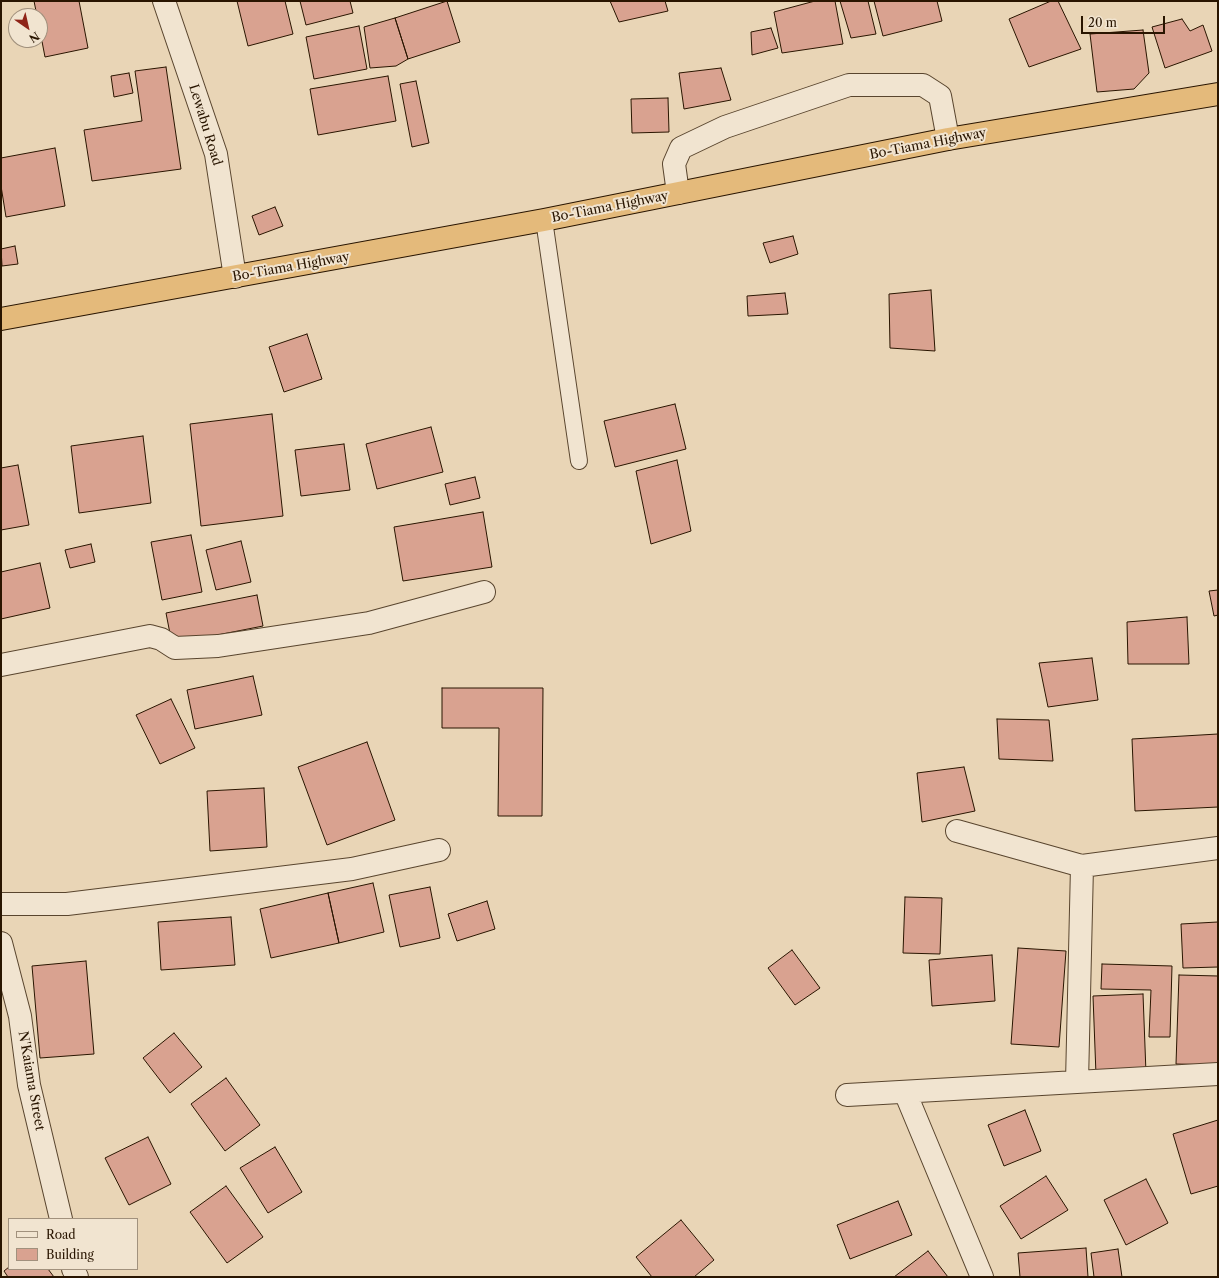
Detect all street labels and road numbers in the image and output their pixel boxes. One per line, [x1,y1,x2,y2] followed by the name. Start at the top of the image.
[185,82,225,168] street label: Lewabu Road
[868,125,988,163] street label: Bo-Tiama Highway
[550,188,670,226] street label: Bo-Tiama Highway
[231,249,351,285] street label: Bo-Tiama Highway
[15,1030,47,1132] street label: N'Kaiama Street

